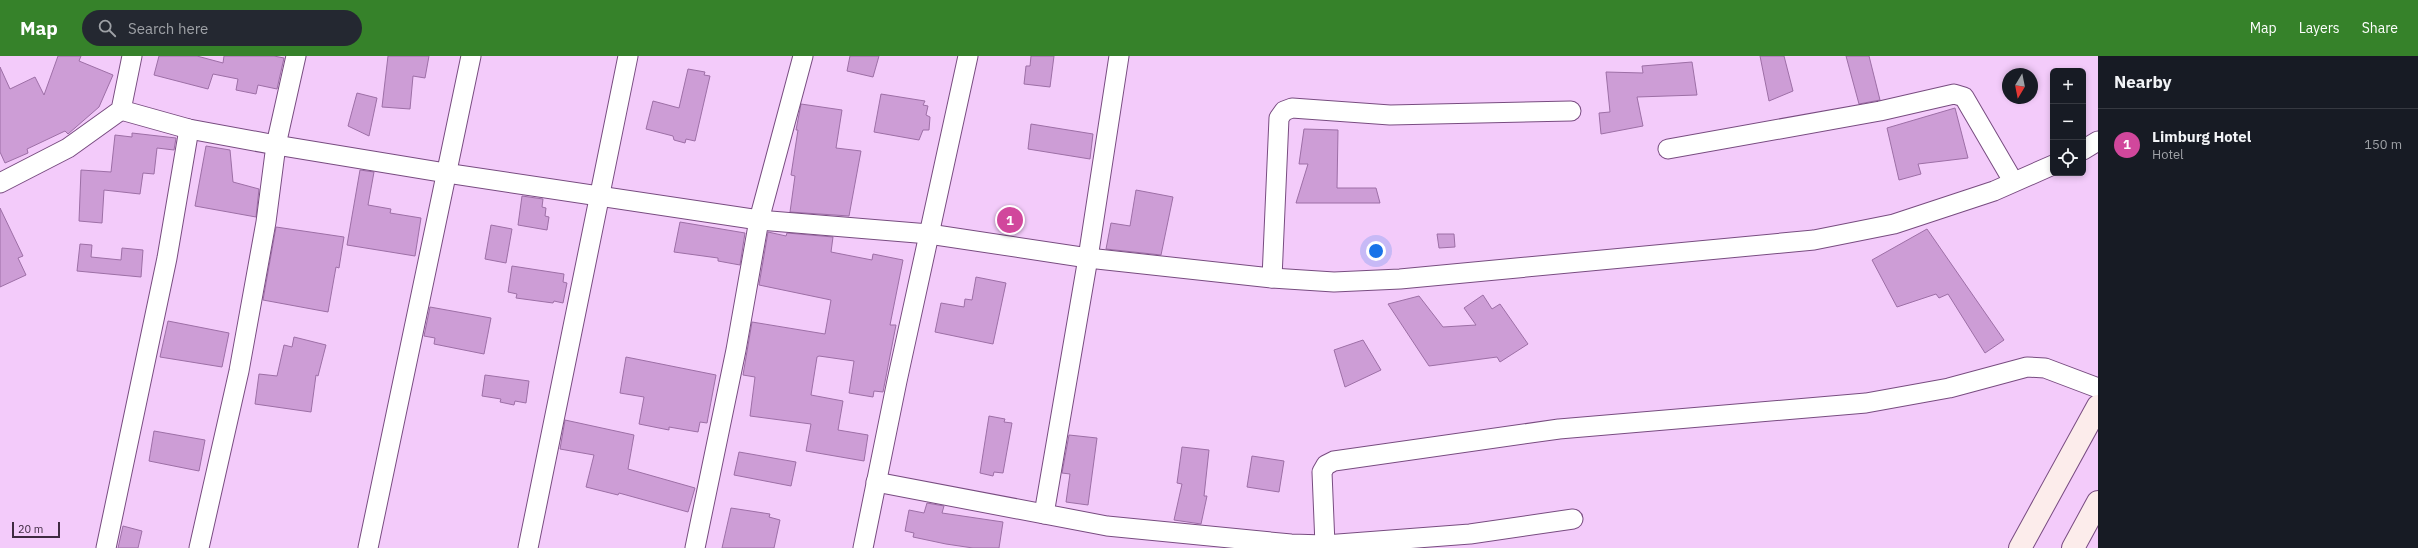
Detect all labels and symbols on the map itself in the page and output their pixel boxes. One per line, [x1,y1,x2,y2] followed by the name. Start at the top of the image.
[2002,68,2038,104] north arrow
[997,205,1023,235] pin: 1
[1366,241,1386,261] your location
[12,520,60,539] scale bar

